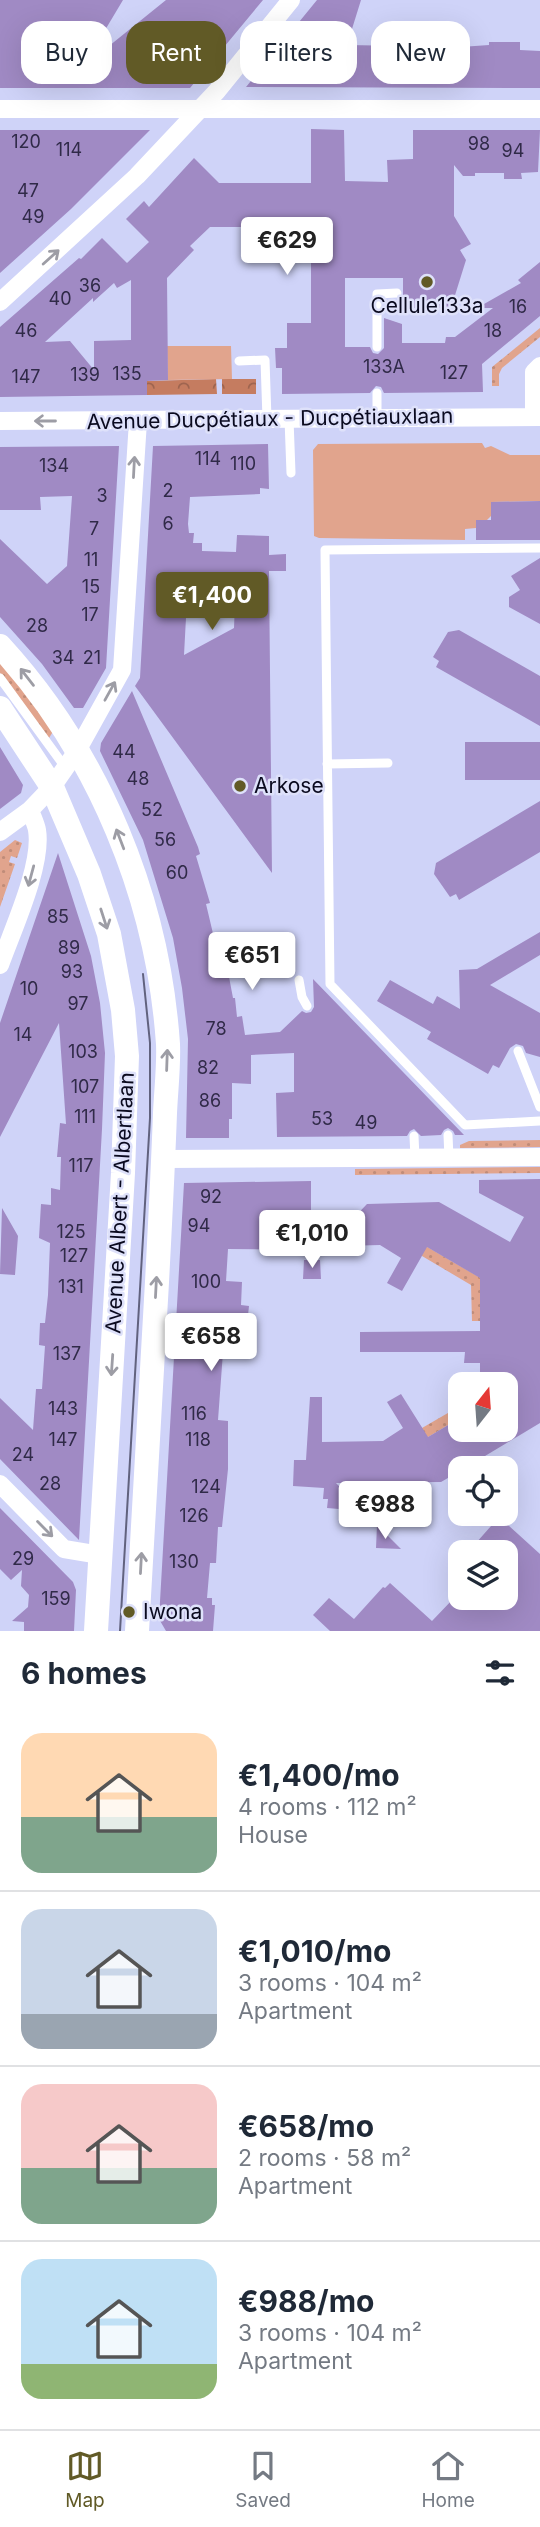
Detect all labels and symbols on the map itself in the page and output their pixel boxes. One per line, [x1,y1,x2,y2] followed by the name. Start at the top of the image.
[11,131,41,152] house number: 120
[468,133,490,154] house number: 98
[56,139,82,160] house number: 114
[502,140,524,161] house number: 94
[17,180,39,201] house number: 47
[22,206,44,227] house number: 49
[246,218,328,277] pin: €629
[42,248,59,265] one-way arrow
[419,274,435,290] marker: Cellule133a
[79,275,101,296] house number: 36
[49,288,71,309] house number: 40
[370,293,484,318] place label: Cellule133a
[509,296,527,317] house number: 16
[15,320,37,341] house number: 46
[484,320,502,341] house number: 18
[363,356,405,377] house number: 133A
[440,362,468,383] house number: 127
[112,363,142,384] house number: 135
[70,364,100,385] house number: 139
[11,366,41,387] house number: 147
[86,403,454,434] street label: Avenue Ducpétiaux - Ducpétiauxlaan
[34,414,57,428] one-way arrow
[195,448,221,469] house number: 114
[230,453,256,474] house number: 110
[39,455,69,476] house number: 134
[128,456,141,479] one-way arrow
[163,480,173,501] house number: 2
[96,485,108,506] house number: 3
[162,513,174,534] house number: 6
[89,518,99,539] house number: 7
[84,549,98,570] house number: 11
[155,572,269,632] pin: €1,400
[82,576,100,597] house number: 15
[81,604,99,625] house number: 17
[26,615,48,636] house number: 28
[52,647,74,668] house number: 34
[83,647,101,668] house number: 21
[19,668,34,686] one-way arrow
[104,681,117,702] one-way arrow
[112,741,136,762] house number: 44
[127,768,149,789] house number: 48
[254,773,324,798] place label: Arkose
[232,778,248,794] marker: Arkose
[141,799,163,820] house number: 52
[112,828,125,850] one-way arrow
[154,829,176,850] house number: 56
[166,862,188,883] house number: 60
[24,864,37,887] one-way arrow
[47,906,69,927] house number: 85
[99,908,111,930] one-way arrow
[211,932,293,992] pin: €651
[58,937,80,958] house number: 89
[61,961,83,982] house number: 93
[20,978,38,999] house number: 10
[68,993,89,1014] house number: 97
[205,1018,227,1039] house number: 78
[14,1024,32,1045] house number: 14
[68,1041,98,1062] house number: 103
[161,1048,174,1071] one-way arrow
[197,1057,219,1078] house number: 82
[100,1072,139,1334] street label: Avenue Albert - Albertlaan
[71,1076,99,1097] house number: 107
[199,1090,221,1111] house number: 86
[74,1106,96,1127] house number: 111
[311,1108,333,1129] house number: 53
[355,1112,377,1133] house number: 49
[69,1155,93,1176] house number: 117
[200,1186,222,1207] house number: 92
[255,1210,369,1270] pin: €1,010
[188,1215,210,1236] house number: 94
[56,1221,86,1242] house number: 125
[60,1245,88,1266] house number: 127
[191,1271,221,1292] house number: 100
[58,1276,84,1297] house number: 131
[150,1276,163,1299] one-way arrow
[170,1314,252,1373] pin: €658
[53,1343,81,1364] house number: 137
[105,1353,118,1376] one-way arrow
[448,1372,518,1442] north arrow
[48,1398,78,1419] house number: 143
[181,1403,207,1424] house number: 116
[48,1429,78,1450] house number: 147
[185,1429,211,1450] house number: 118
[12,1444,34,1465] house number: 24
[39,1473,61,1494] house number: 28
[191,1476,221,1497] house number: 124
[344,1482,426,1541] pin: €988
[179,1505,209,1526] house number: 126
[36,1521,53,1538] one-way arrow
[12,1548,34,1569] house number: 29
[169,1551,199,1572] house number: 130
[135,1552,148,1575] one-way arrow
[41,1588,71,1609] house number: 159
[143,1599,202,1624] place label: Iwona
[121,1604,137,1620] marker: Iwona

